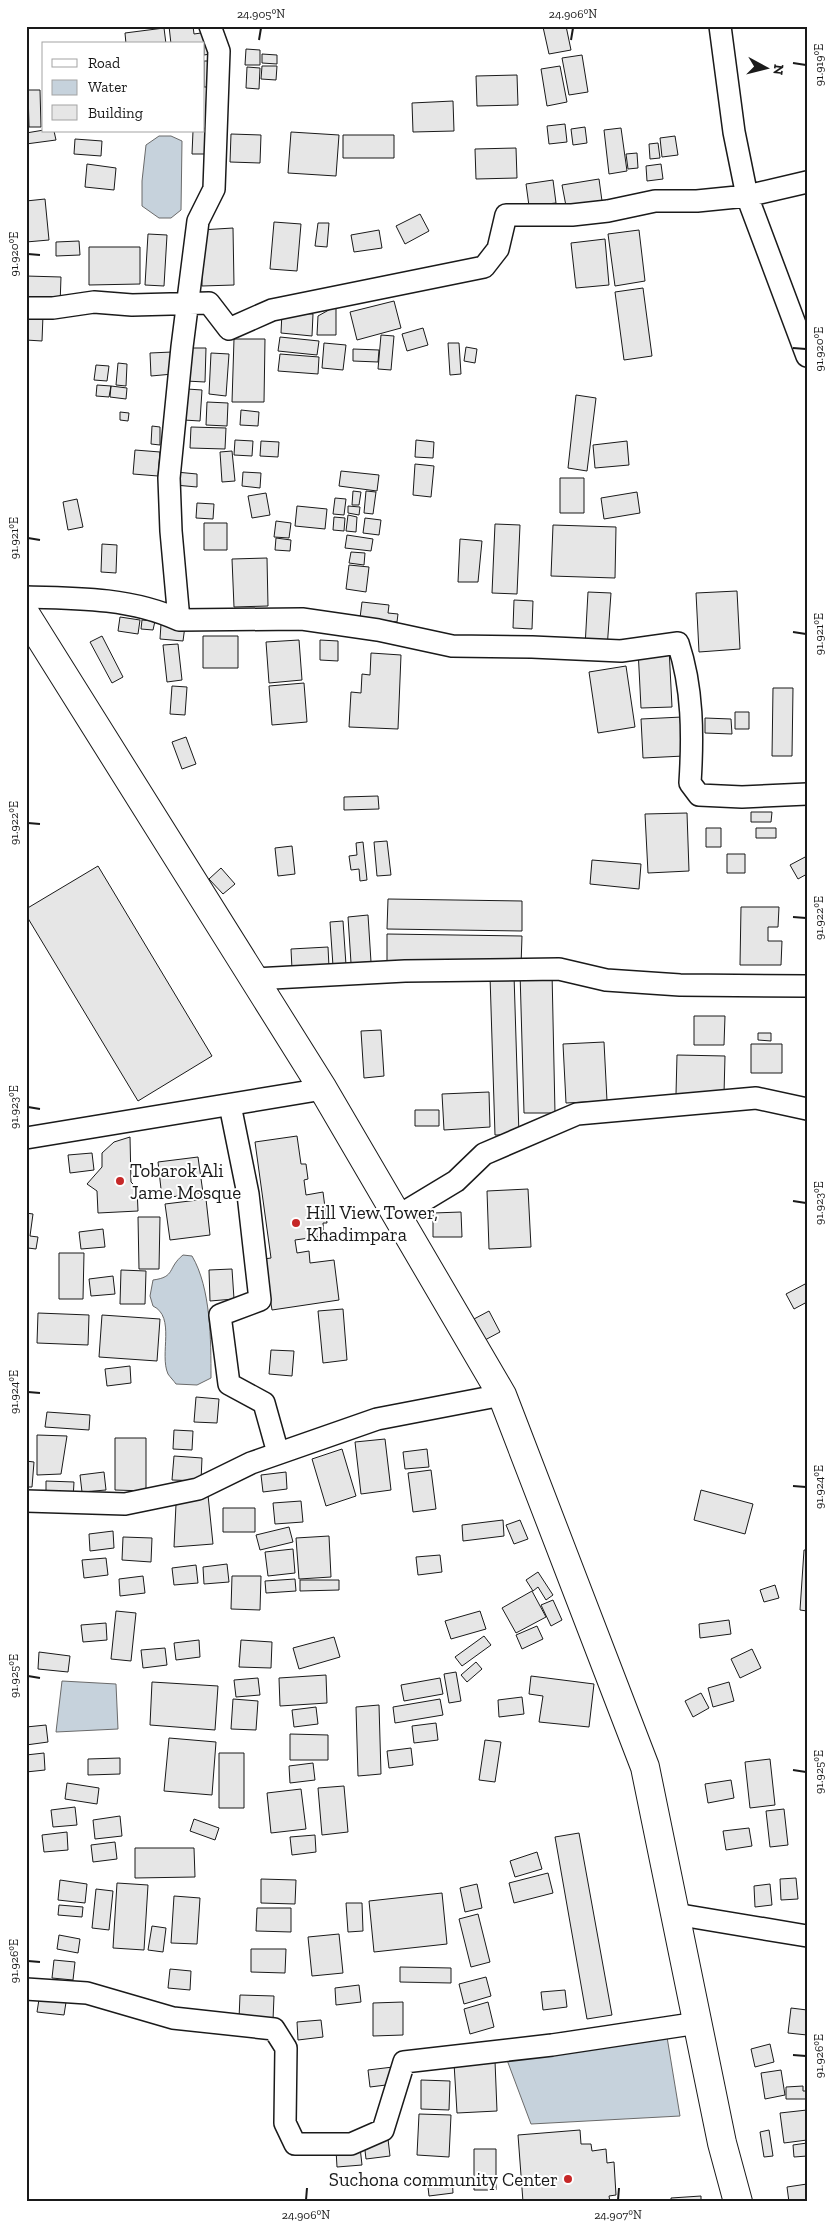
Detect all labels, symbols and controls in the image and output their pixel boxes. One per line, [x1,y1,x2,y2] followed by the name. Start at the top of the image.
[237,7,285,21] text: 24.905°N
[549,7,597,21] text: 24.906°N
[42,42,205,132] legend
[740,42,790,92] north arrow
[812,44,826,86] text: 91.919°E
[88,54,121,72] text: Road
[769,63,787,76] text: N
[88,78,128,96] text: Water
[88,104,143,122] text: Building
[7,232,21,276] text: 91.920°E
[812,327,826,371] text: 91.920°E
[7,517,21,559] text: 91.921°E
[812,613,826,655] text: 91.921°E
[7,801,21,845] text: 91.922°E
[812,896,826,940] text: 91.922°E
[7,1085,21,1129] text: 91.923°E
[130,1159,241,1204] place label: Tobarok Ali Jame Mosque
[114,1175,126,1187] marker: Tobarok Ali Jame Mosque
[812,1181,826,1225] text: 91.923°E
[306,1201,438,1246] place label: Hill View Tower, Khadimpara
[290,1217,302,1229] marker: Hill View Tower, Khadimpara
[7,1370,21,1414] text: 91.924°E
[812,1465,826,1509] text: 91.924°E
[7,1654,21,1698] text: 91.925°E
[812,1750,826,1794] text: 91.925°E
[7,1939,21,1983] text: 91.926°E
[812,2034,826,2078] text: 91.926°E
[329,2168,558,2191] place label: Suchona community Center
[562,2173,574,2185] marker: Suchona community Center
[282,2208,330,2222] text: 24.906°N
[594,2208,642,2222] text: 24.907°N

